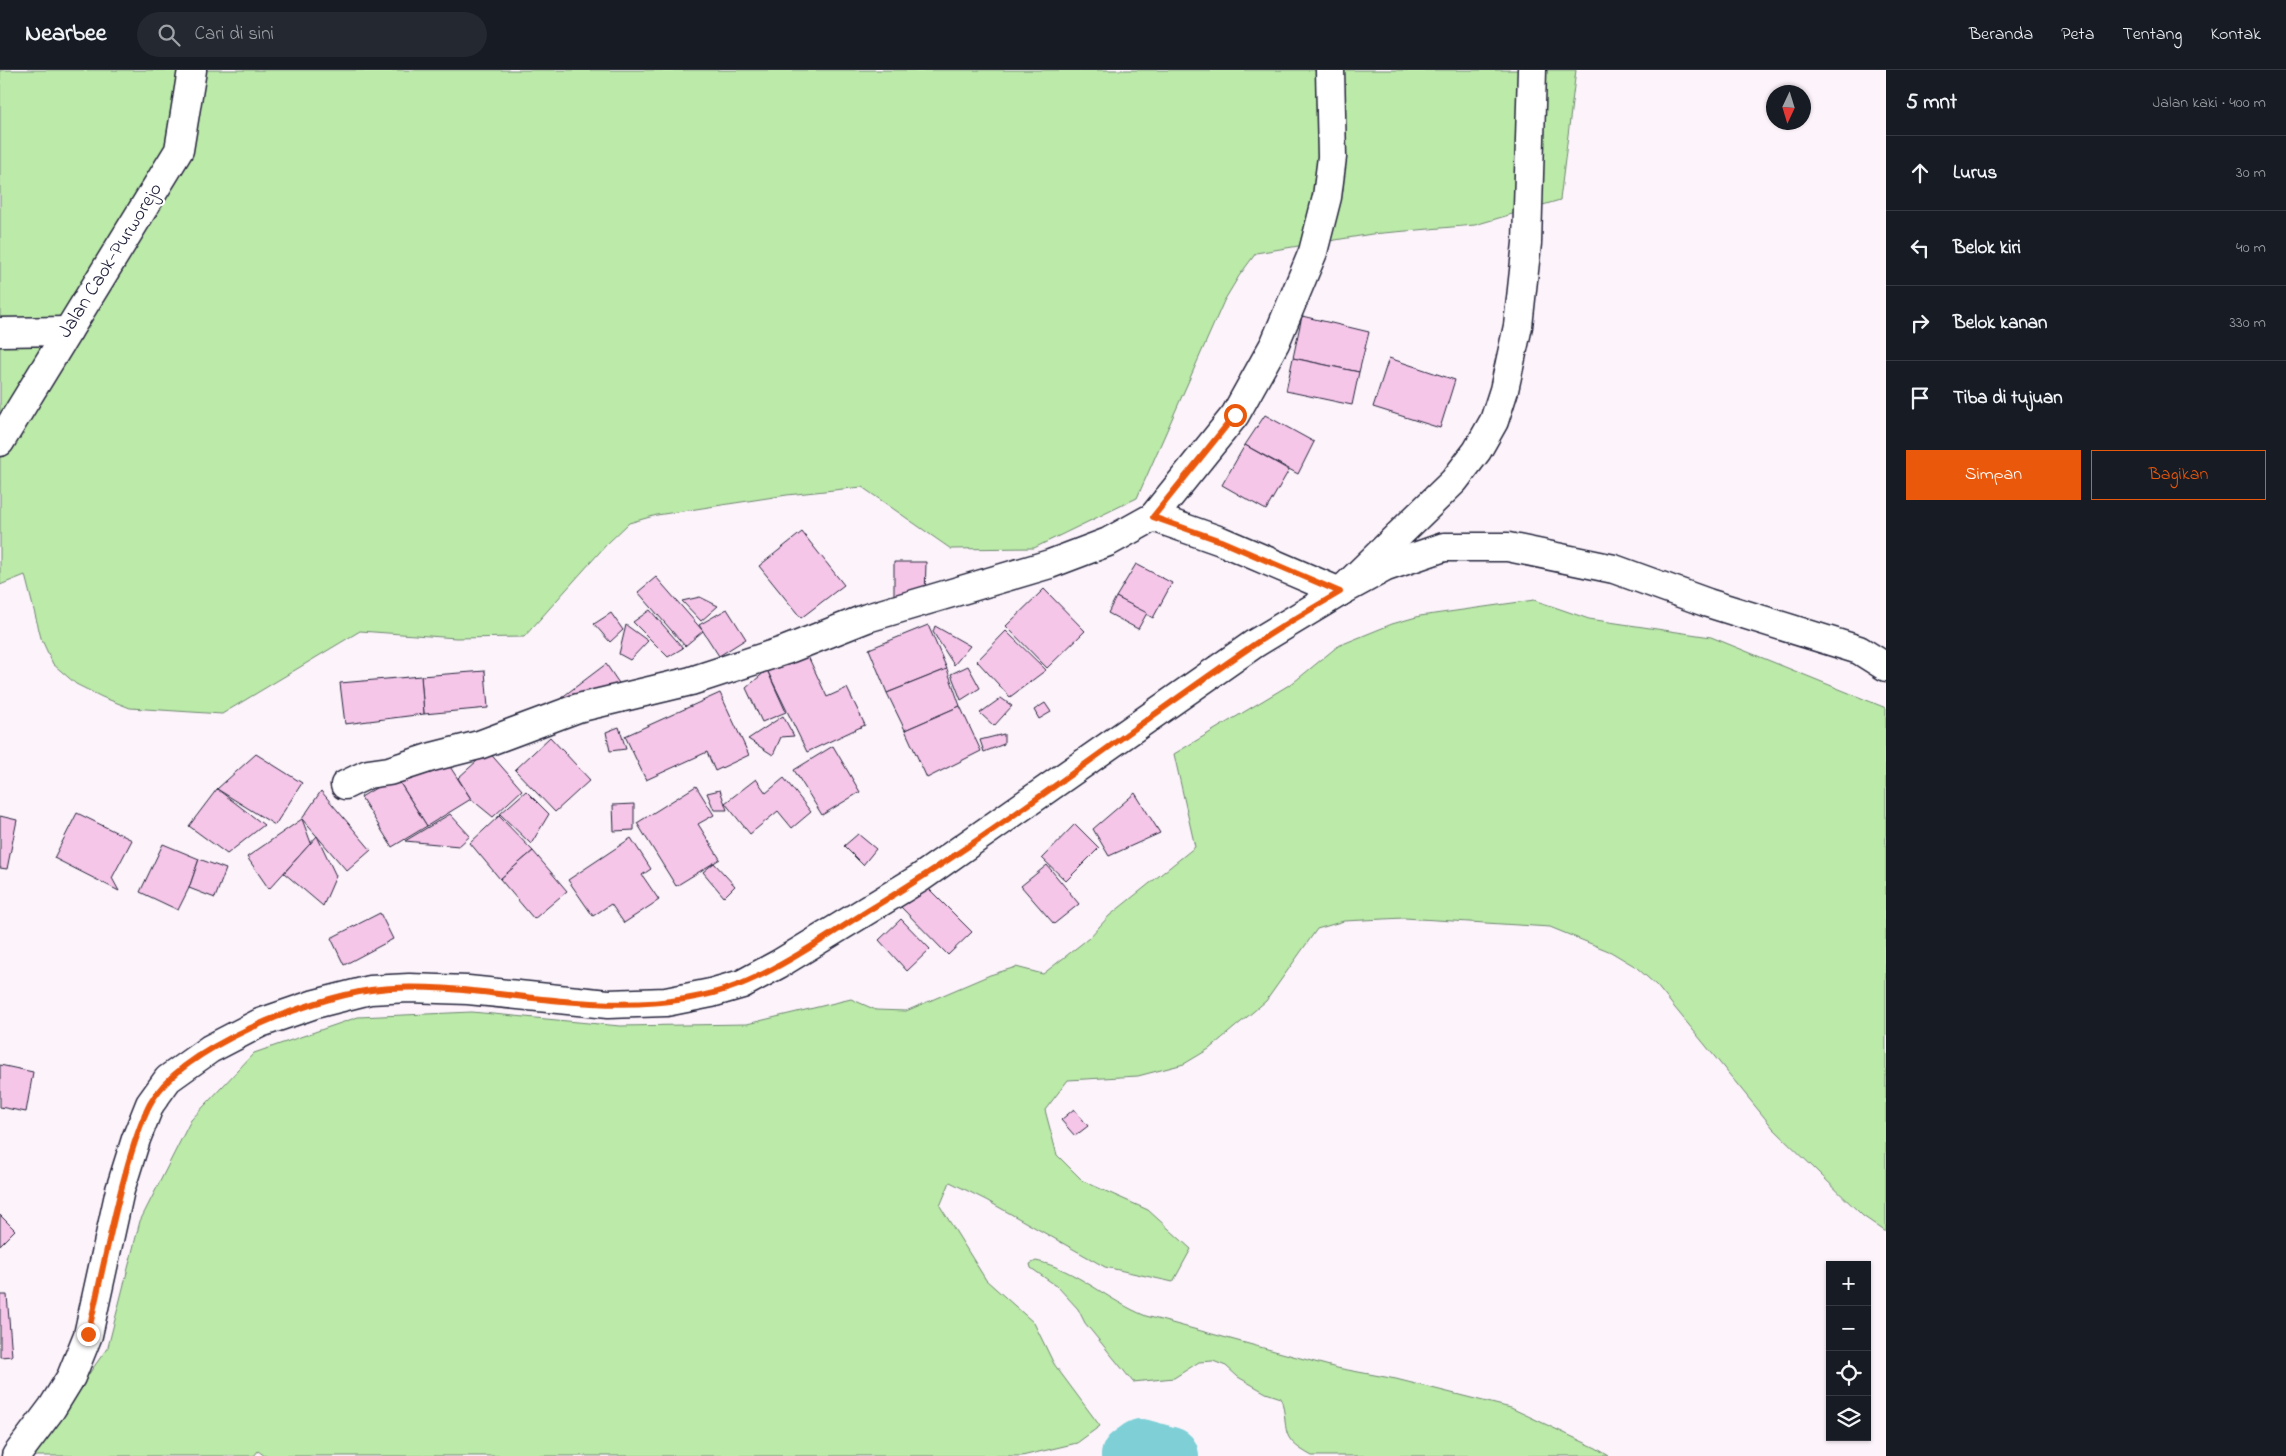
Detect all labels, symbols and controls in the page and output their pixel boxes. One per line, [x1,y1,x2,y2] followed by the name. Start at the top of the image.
[137,12,487,57] search box
[25,17,107,52] text: Nearbee
[155,21,183,49] icon: search
[195,21,274,48] text: Cari di sini
[1969,22,2033,48] text: Beranda
[2061,22,2094,48] text: Peta
[2122,22,2182,48] text: Tentang
[2210,22,2261,48] text: Kontak
[1766,85,1811,130] north arrow
[1906,88,1957,118] text: 5 mnt
[2153,91,2266,115] text: Jalan kaki · 400 m
[1906,159,1934,187] icon: ahead
[1953,160,1997,187] text: Lurus
[2236,161,2266,185] text: 30 m
[51,178,171,344] street label: Jalan Caok-Purworejo
[1906,234,1934,262] icon: left
[1953,235,2021,262] text: Belok kiri
[2236,236,2266,260] text: 40 m
[1906,309,1934,337] icon: right
[1953,310,2047,337] text: Belok kanan
[2229,311,2266,335] text: 330 m
[1906,384,1934,412] icon: arrive
[1953,385,2063,412] text: Tiba di tujuan
[1224,404,1247,427] route start
[1906,450,2081,500] button: Simpan
[2091,450,2266,500] button: Bagikan
[1826,1261,1871,1441] map controls
[1826,1261,1871,1306] button: +
[1826,1306,1871,1351] button: −
[77,1323,100,1346] route end
[1826,1351,1871,1396] button: locate
[1826,1396,1871,1441] button: layers

